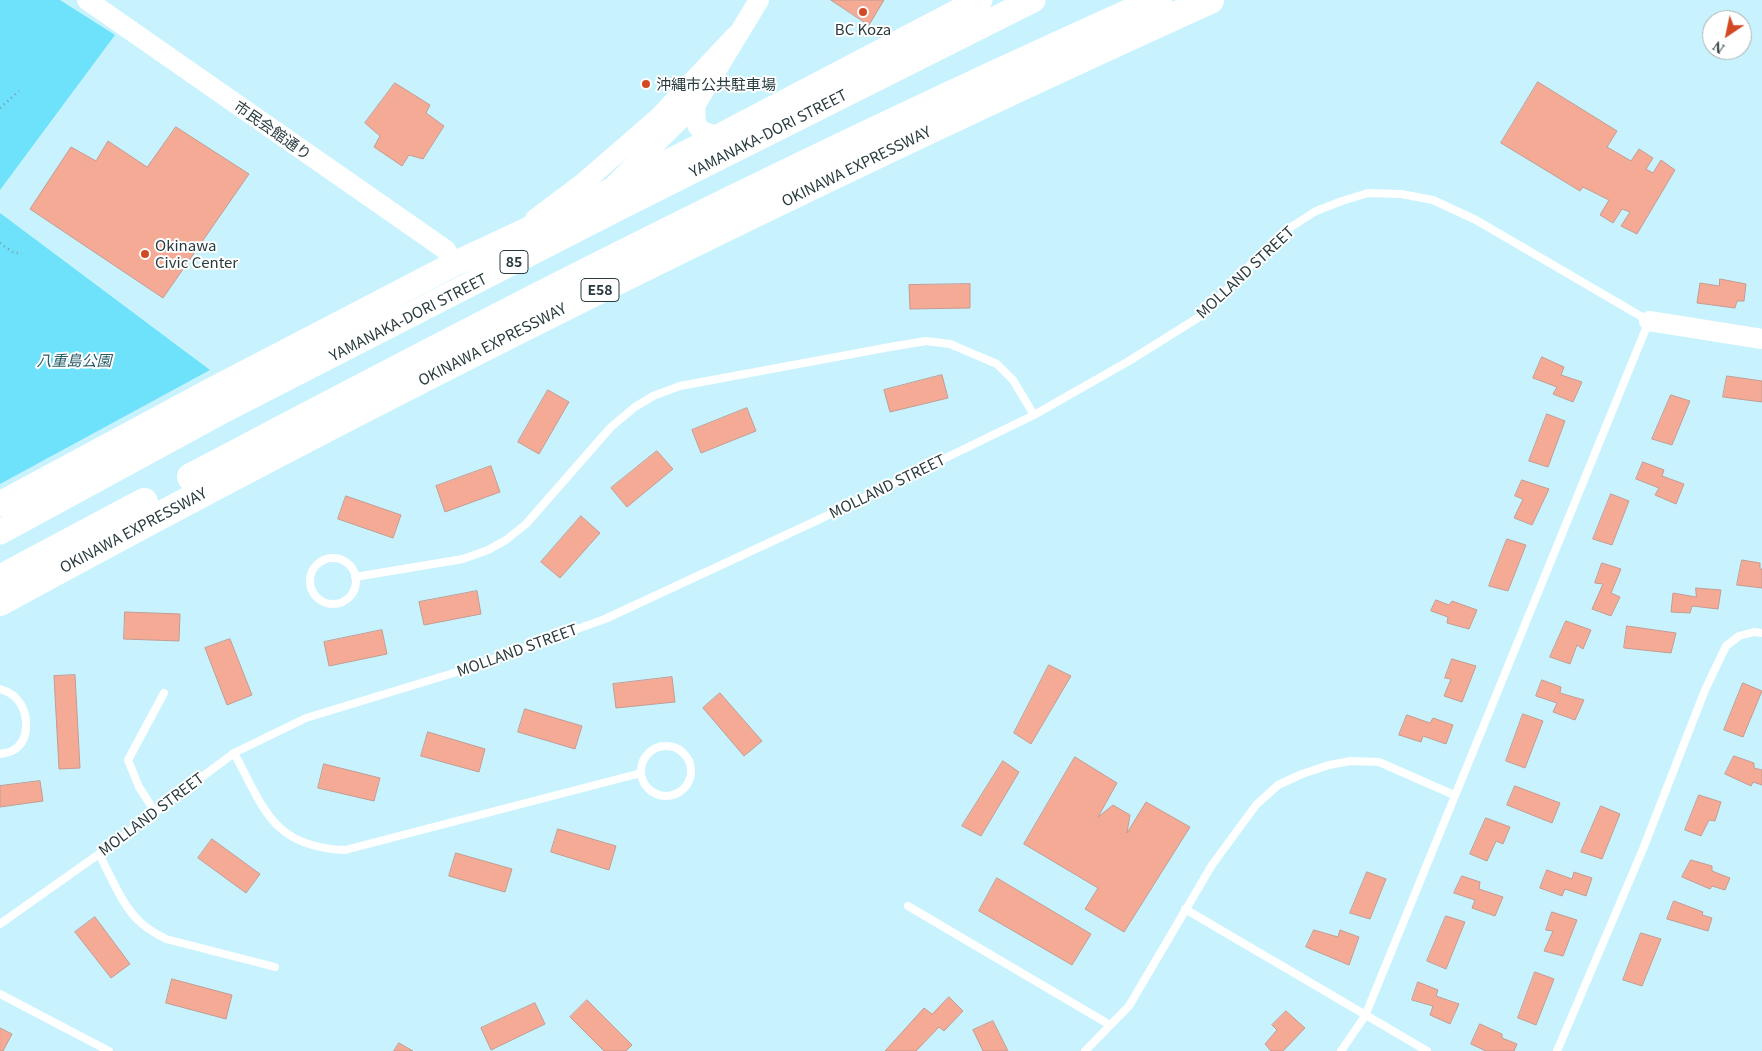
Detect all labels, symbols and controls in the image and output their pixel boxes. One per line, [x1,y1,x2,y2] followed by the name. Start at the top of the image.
[857,6,869,18] marker: BC Koza
[1702,10,1752,60] north arrow
[835,20,891,38] place label: BC Koza
[1711,38,1727,56] text: N
[656,75,776,93] place label: 沖縄市公共駐車場
[640,78,652,90] marker: 沖縄市公共駐車場
[686,85,850,181] street label: YAMANAKA-DORI STREET
[231,97,315,163] street label: 市民会館通り
[778,122,934,210] street label: OKINAWA EXPRESSWAY
[1192,222,1298,322] street label: MOLLAND STREET
[155,236,238,271] place label: Okinawa Civic Center
[139,248,151,260] marker: Okinawa Civic Center
[500,250,528,274] road number: 85
[326,269,490,365] street label: YAMANAKA-DORI STREET
[581,278,619,302] road number: E58
[415,299,569,389] street label: OKINAWA EXPRESSWAY
[37,351,111,369] park label: 八重島公園
[826,450,948,522] street label: MOLLAND STREET
[57,484,209,576] street label: OKINAWA EXPRESSWAY
[454,620,580,680] street label: MOLLAND STREET
[95,769,207,859] street label: MOLLAND STREET

